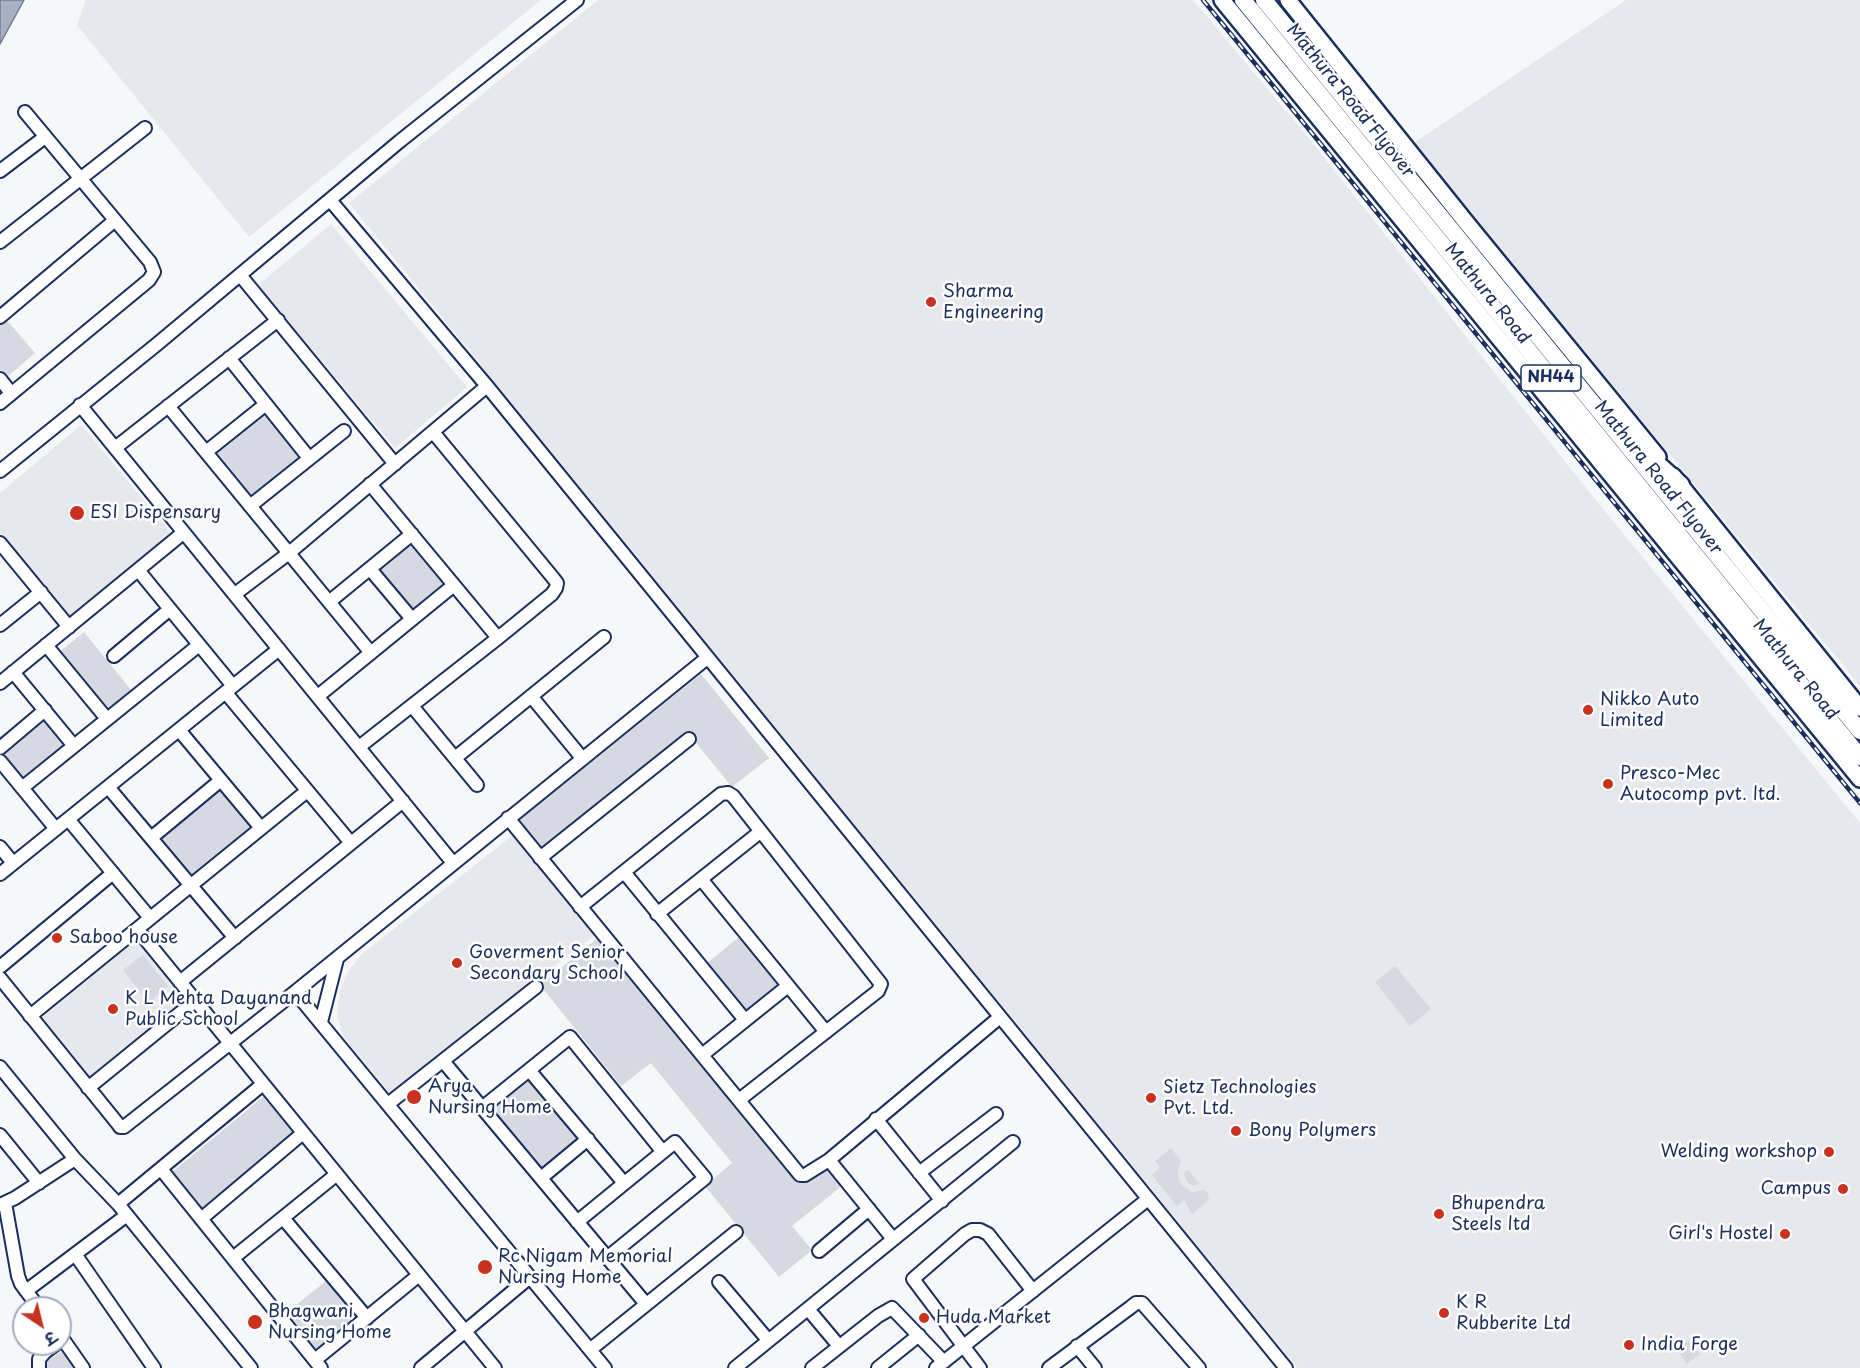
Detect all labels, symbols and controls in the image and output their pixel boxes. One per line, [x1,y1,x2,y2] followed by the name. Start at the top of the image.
[1281,20,1419,182] street label: Mathura Road Flyover
[1440,239,1534,349] street label: Mathura Road
[943,281,1044,324] place label: Sharma Engineering
[924,295,938,309] marker: Sharma Engineering
[1521,365,1581,391] road number: NH44
[1589,397,1727,559] street label: Mathura Road Flyover
[90,502,221,524] place label: ESI Dispensary
[68,504,86,522] marker: ESI Dispensary
[1748,615,1842,725] street label: Mathura Road
[1600,689,1699,732] place label: Nikko Auto Limited
[1581,703,1595,717] marker: Nikko Auto Limited
[1620,763,1781,806] place label: Presco-Mec Autocomp pvt. ltd.
[1601,777,1615,791] marker: Presco-Mec Autocomp pvt. ltd.
[69,927,178,949] place label: Saboo house
[50,931,64,945] marker: Saboo house
[469,942,624,984] place label: Goverment Senior Secondary School
[450,956,464,970] marker: Goverment Senior Secondary School
[125,988,312,1030] place label: K L Mehta Dayanand Public School
[106,1002,120,1016] marker: K L Mehta Dayanand Public School
[428,1076,552,1118] place label: Arya Nursing Home
[1163,1077,1317,1120] place label: Sietz Technologies Pvt. Ltd.
[405,1088,423,1106] marker: Arya Nursing Home
[1144,1091,1158,1105] marker: Sietz Technologies Pvt. Ltd.
[1248,1120,1376,1142] place label: Bony Polymers
[1229,1124,1243,1138] marker: Bony Polymers
[1661,1141,1817,1163] place label: Welding workshop
[1822,1145,1836,1159] marker: Welding workshop
[1760,1178,1831,1200] place label: Campus
[1836,1182,1850,1196] marker: Campus
[1451,1193,1545,1236] place label: Bhupendra Steels ltd
[1432,1207,1446,1221] marker: Bhupendra Steels ltd
[1668,1223,1773,1245] place label: Girl's Hostel
[1778,1227,1792,1241] marker: Girl's Hostel
[498,1246,672,1288] place label: Rc Nigam Memorial Nursing Home
[476,1258,494,1276] marker: Rc Nigam Memorial Nursing Home
[1456,1292,1571,1334] place label: K R Rubberite Ltd
[12,1296,72,1356] north arrow
[268,1301,392,1344] place label: Bhagwani Nursing Home
[1437,1306,1451,1320] marker: K R Rubberite Ltd
[936,1307,1051,1329] place label: Huda Market
[917,1311,931,1325] marker: Huda Market
[246,1313,264,1331] marker: Bhagwani Nursing Home
[40,1326,62,1352] text: उ
[1641,1334,1738,1356] place label: India Forge
[1622,1338,1636,1352] marker: India Forge

